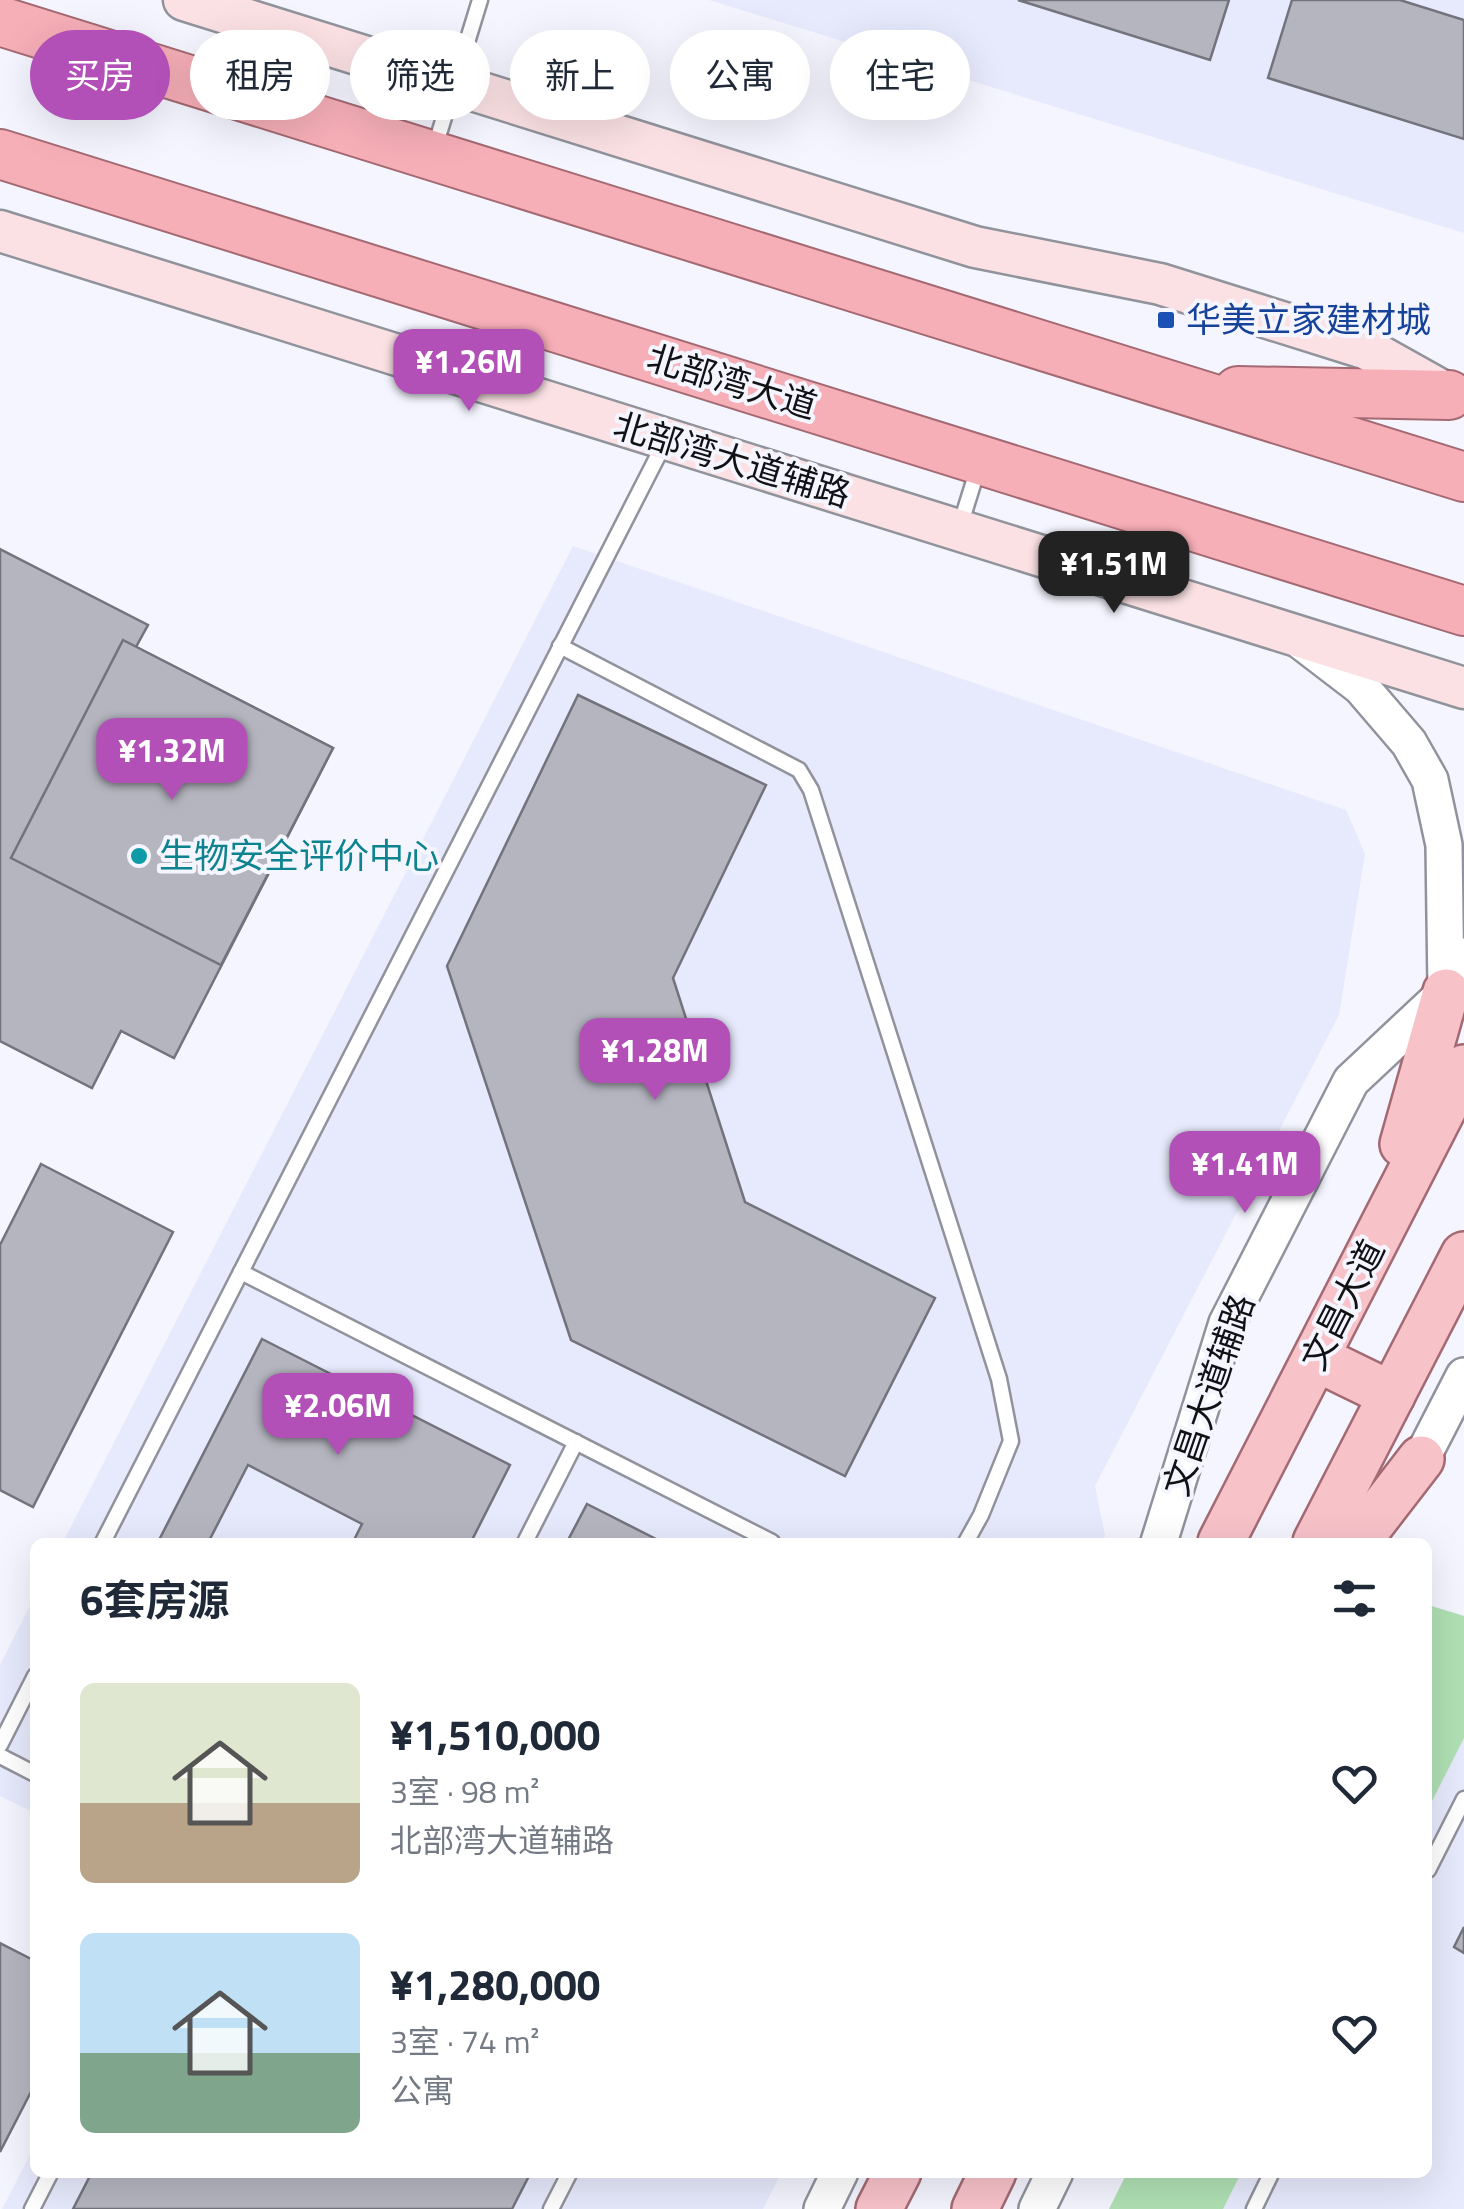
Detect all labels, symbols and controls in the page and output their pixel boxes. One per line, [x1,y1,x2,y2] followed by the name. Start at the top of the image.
[30,30,170,120] chip: 买房
[190,30,330,120] chip: 租房
[350,30,490,120] chip: 筛选
[510,30,650,120] chip: 新上
[670,30,810,120] chip: 公寓
[830,30,970,120] chip: 住宅
[1186,292,1431,346] place label: 华美立家建材城
[1155,309,1177,331] marker: 华美立家建材城
[388,329,550,414] pin: ¥1.26M
[641,330,824,432] street label: 北部湾大道
[415,337,523,385] text: ¥1.26M
[607,397,857,521] street label: 北部湾大道辅路
[1033,531,1195,616] pin: ¥1.51M
[1060,539,1168,587] text: ¥1.51M
[91,718,253,803] pin: ¥1.32M
[118,726,226,774] text: ¥1.32M
[159,828,439,882] place label: 生物安全评价中心
[128,845,150,867] marker: 生物安全评价中心
[574,1018,736,1103] pin: ¥1.28M
[601,1026,709,1074] text: ¥1.28M
[1164,1131,1326,1216] pin: ¥1.41M
[1191,1139,1299,1187] text: ¥1.41M
[1286,1230,1398,1379] street label: 文昌大道
[1148,1287,1268,1503] street label: 文昌大道辅路
[257,1373,419,1458] pin: ¥2.06M
[284,1381,392,1429] text: ¥2.06M
[80,1567,230,1631] text: 6套房源
[1327,1571,1382,1626] icon: filters
[390,1702,600,1766] text: ¥1,510,000
[160,1723,280,1843] icon: home
[1327,1756,1382,1811] icon: heart
[390,1767,540,1815] text: 3室 · 98 m²
[390,1816,614,1864] text: 北部湾大道辅路
[390,1952,600,2016] text: ¥1,280,000
[160,1973,280,2093] icon: home
[1327,2006,1382,2061] icon: heart
[390,2017,540,2065] text: 3室 · 74 m²
[390,2066,454,2114] text: 公寓

